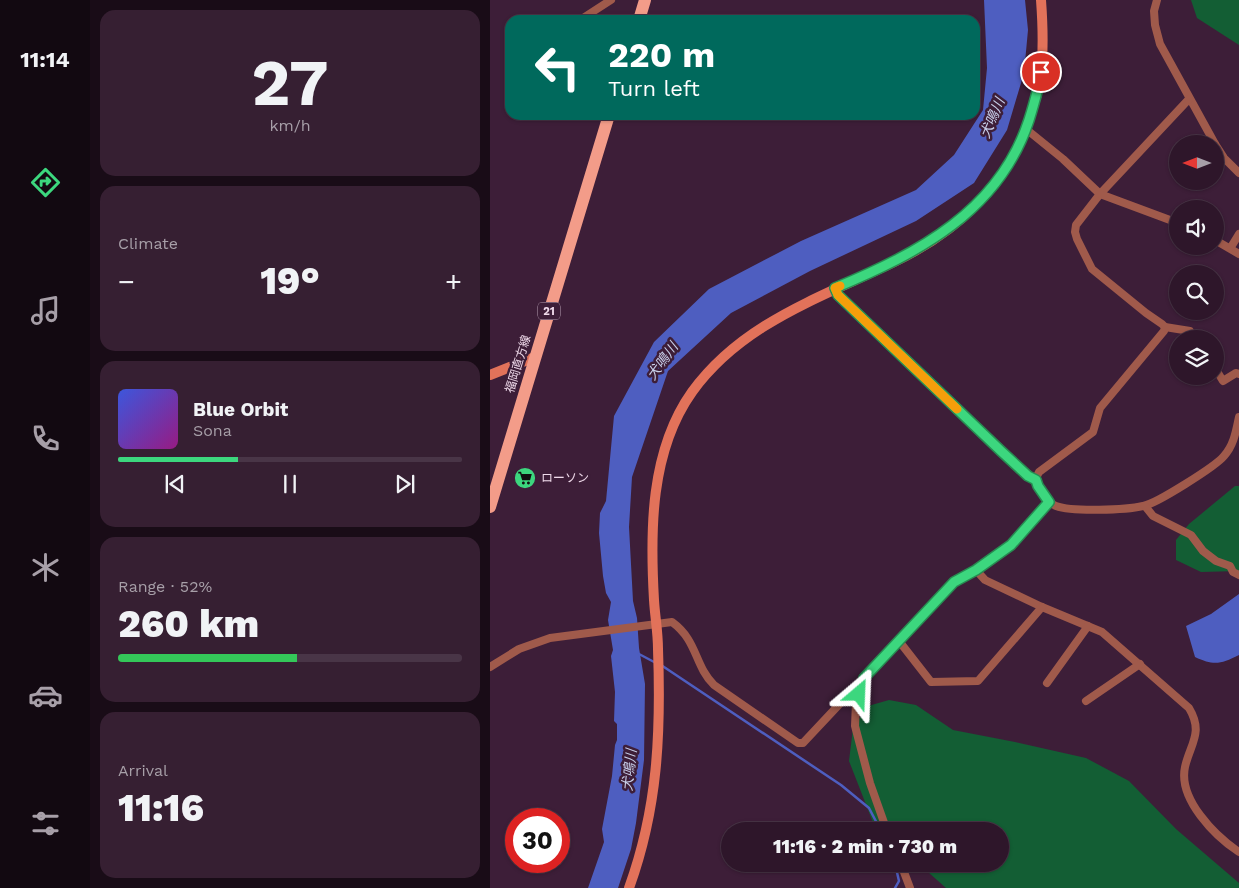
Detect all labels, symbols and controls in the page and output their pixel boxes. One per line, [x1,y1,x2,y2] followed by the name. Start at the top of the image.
[608,34,715,76] text: 220 m
[525,35,590,100] icon: left
[251,45,329,121] text: 27
[20,47,70,72] text: 11:14
[1020,51,1062,93] pin
[1027,58,1055,86] icon: arrive
[608,76,700,101] text: Turn left
[976,94,1008,140] water label: 犬鳴川
[269,116,311,135] text: km/h
[1169,135,1224,190] north arrow
[1169,135,1224,385] map controls
[28,165,63,200] icon: directions
[1169,200,1224,255] button: sound
[118,234,178,253] text: Climate
[260,259,320,303] text: 19°
[118,265,135,298] text: −
[445,265,462,298] text: +
[1169,265,1224,320] button: search
[28,293,63,328] icon: music
[538,302,560,320] road number: 21
[1169,330,1224,385] button: layers
[503,333,533,395] street label: 福岡直方線
[643,338,682,383] water label: 犬鳴川
[193,398,288,421] text: Blue Orbit
[28,421,63,456] icon: phone
[193,421,232,440] text: Sona
[513,466,537,490] supermarket icon: ローソン
[161,470,189,498] icon: previous
[276,470,304,498] icon: pause
[391,470,419,498] icon: next
[541,471,589,485] place label: ローソン
[28,550,63,585] icon: climate
[118,577,212,596] text: Range · 52%
[118,602,259,646] text: 260 km
[832,667,884,719] position arrow
[28,678,63,713] icon: car
[619,746,639,792] water label: 犬鳴川
[118,761,168,780] text: Arrival
[118,786,204,830] text: 11:16
[28,806,63,841] icon: filters
[505,808,570,873] speed limit sign: 30
[773,835,957,858] text: 11:16 · 2 min · 730 m

